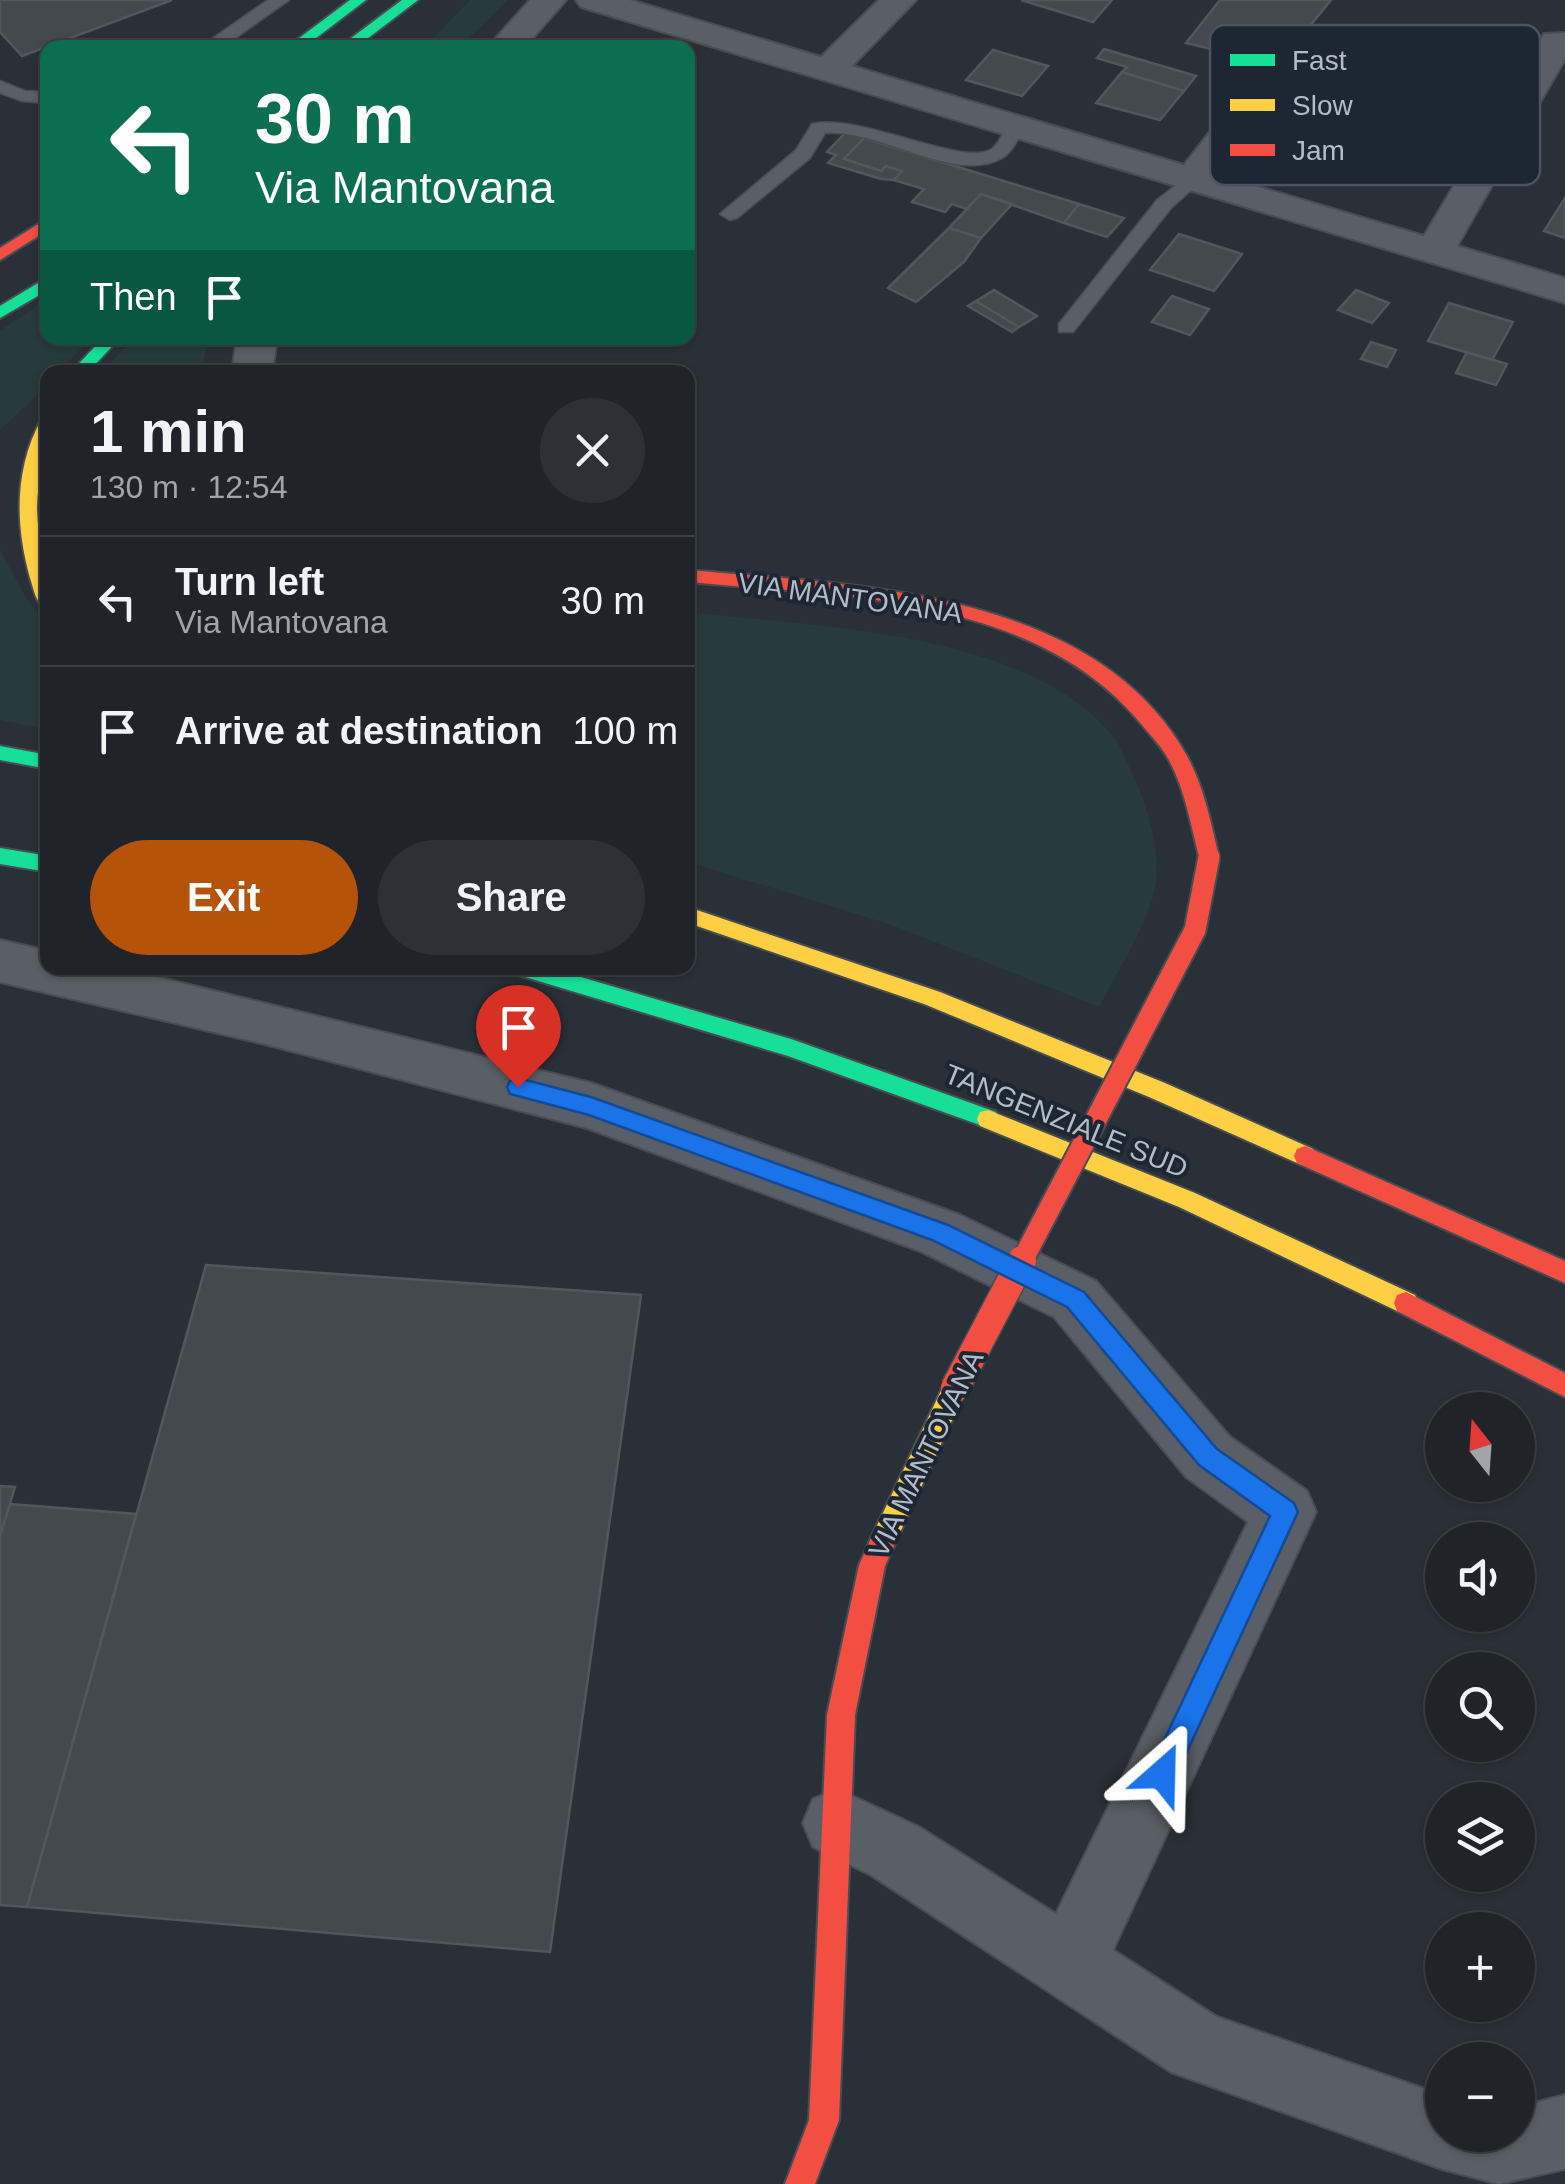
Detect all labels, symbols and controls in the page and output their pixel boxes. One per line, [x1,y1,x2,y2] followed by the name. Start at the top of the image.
[1210,25,1540,185] legend
[1292,45,1347,76] text: Fast
[90,80,220,210] icon: left
[255,80,415,158] text: 30 m
[1292,90,1353,121] text: Slow
[1292,135,1345,166] text: Jam
[255,162,554,213] text: Via Mantovana
[197,270,252,325] icon: arrive
[90,276,177,318] text: Then
[90,398,247,465] text: 1 min
[540,398,645,503] button: close
[90,469,287,505] text: 130 m · 12:54
[175,561,324,603] text: Turn left
[736,567,964,629] street label: VIA MANTOVANA
[90,574,145,629] icon: left
[561,580,645,622] text: 30 m
[175,604,388,640] text: Via Mantovana
[90,704,145,759] icon: arrive
[175,710,542,752] text: Arrive at destination
[572,710,678,752] text: 100 m
[90,840,358,955] button: Exit
[378,840,645,955] button: Share
[476,985,561,1088] pin
[491,1000,546,1055] icon: arrive
[940,1058,1192,1184] street label: TANGENZIALE SUD
[863,1345,990,1562] street label: VIA MANTOVANA
[1425,1392,1535,1502] north arrow
[1425,1392,1535,2152] map controls
[1425,1522,1535,1632] button: sound
[1425,1652,1535,1762] button: search
[1110,1722,1214,1826] position arrow
[1425,1782,1535,1892] button: layers
[1425,1912,1535,2022] button: +
[1425,2042,1535,2152] button: −

